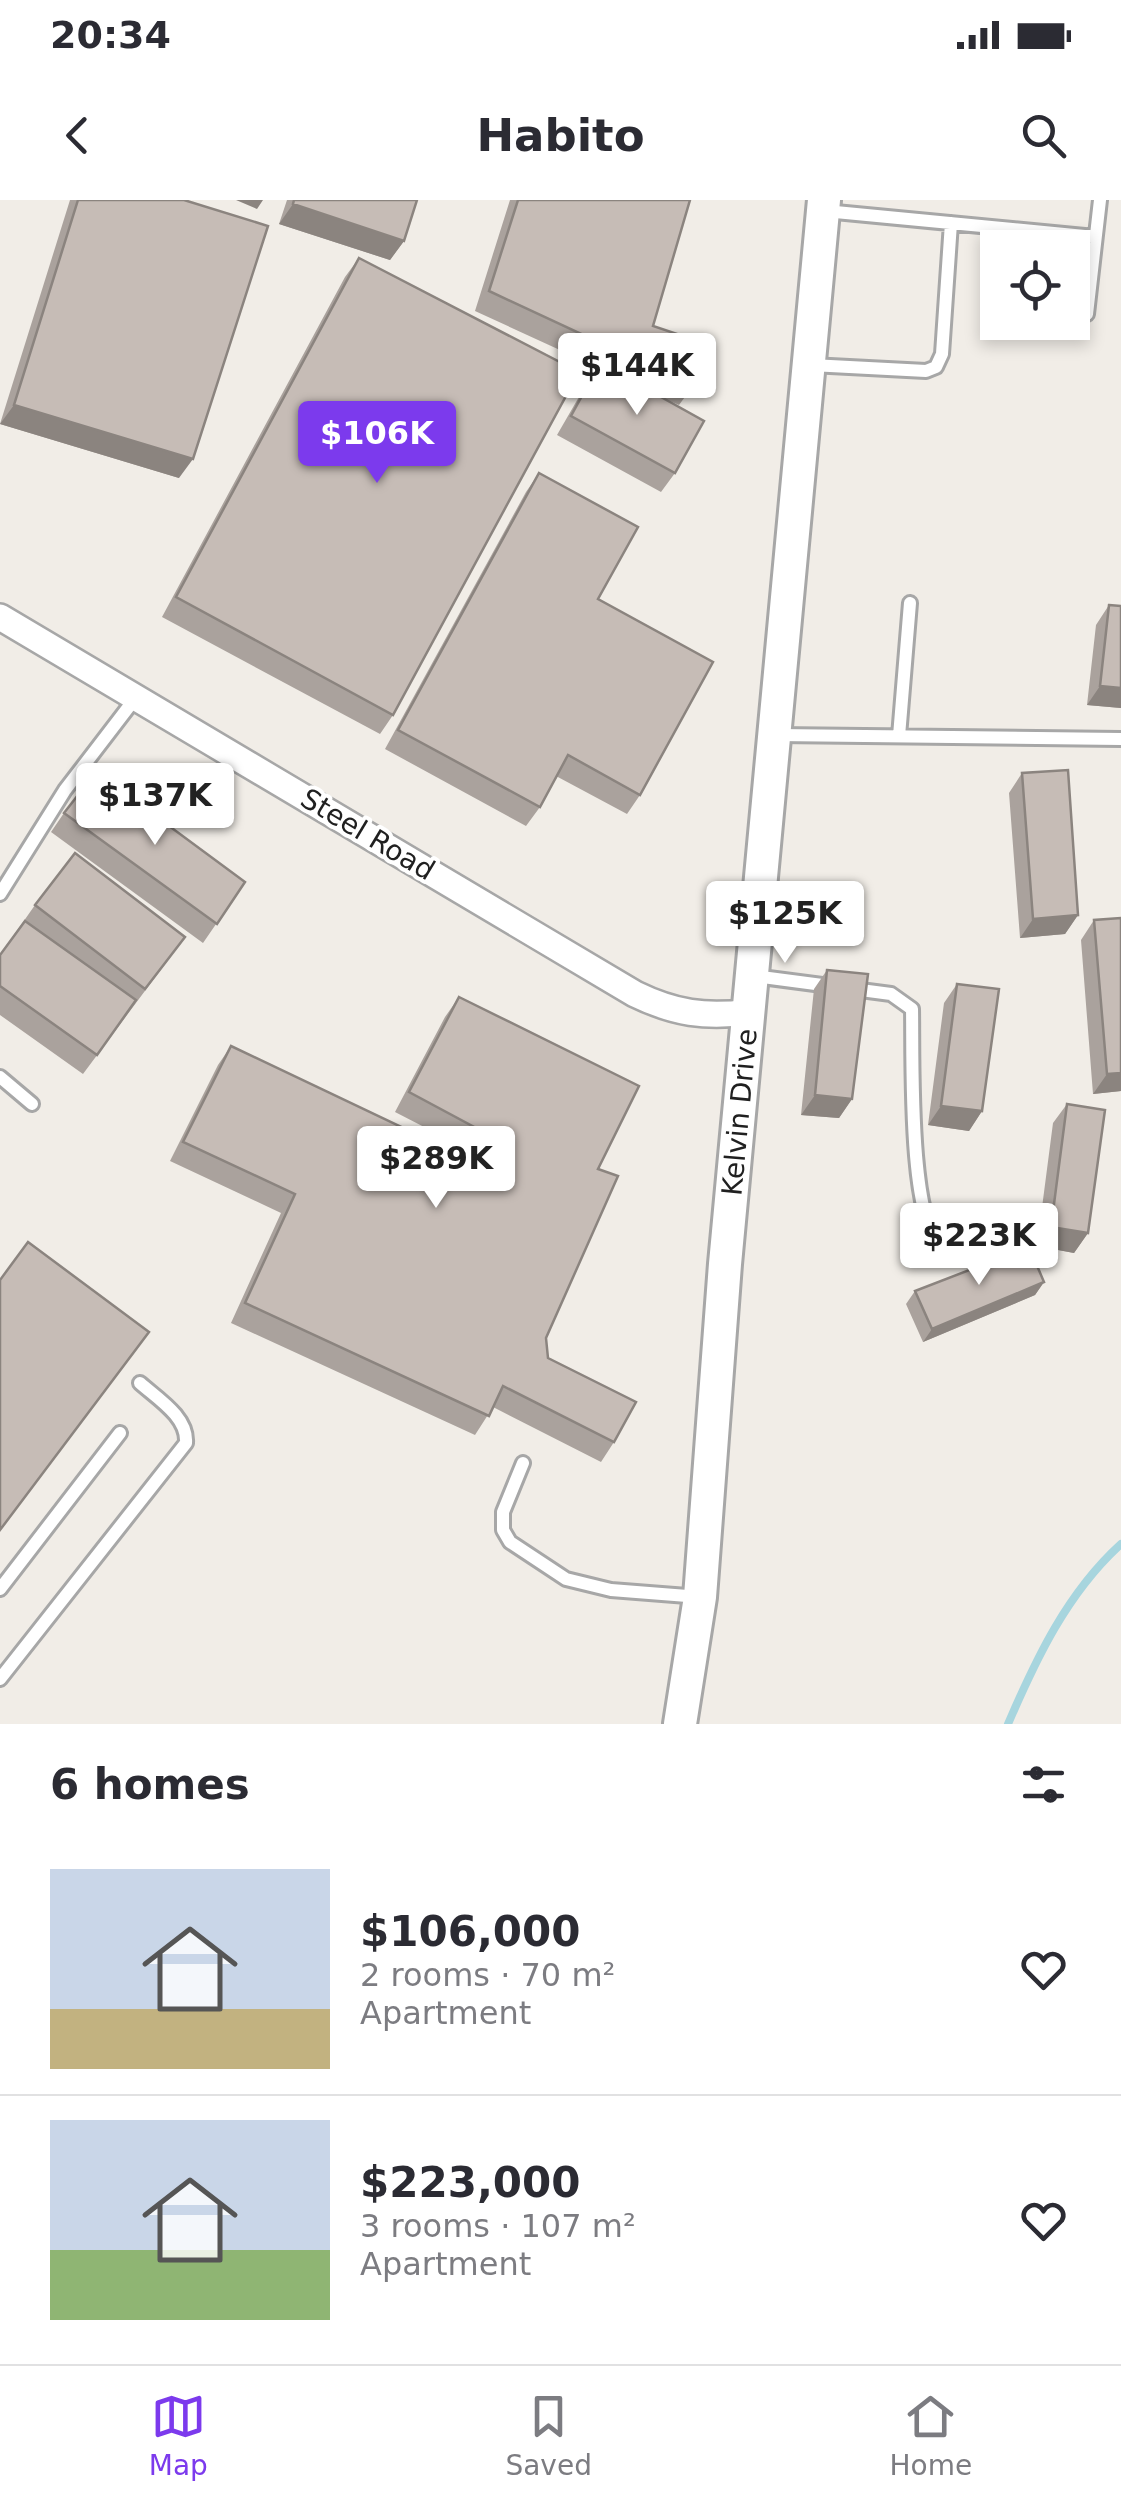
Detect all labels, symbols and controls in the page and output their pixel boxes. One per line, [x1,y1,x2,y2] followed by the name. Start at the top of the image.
[50,13,171,57] text: 20:34
[50,108,105,163] icon: back
[1016,108,1071,163] icon: search
[476,109,645,162] text: Habito
[980,230,1090,340] map controls
[980,230,1090,340] button: locate
[567,333,707,418] pin: $144K
[580,346,694,384] text: $144K
[307,401,447,486] pin: $106K
[320,414,434,452] text: $106K
[85,763,225,848] pin: $137K
[98,776,212,814] text: $137K
[295,782,441,887] street label: Steel Road
[715,881,855,966] pin: $125K
[728,894,842,932] text: $125K
[715,1027,764,1197] street label: Kelvin Drive
[366,1126,506,1211] pin: $289K
[379,1139,493,1177] text: $289K
[909,1203,1049,1288] pin: $223K
[922,1216,1036,1254] text: $223K
[1016,1757,1071,1812] icon: filters
[50,1760,250,1809] text: 6 homes
[360,1907,581,1956] text: $106,000
[130,1909,250,2029] icon: home
[1016,1942,1071,1997] icon: heart
[360,1956,615,1994] text: 2 rooms · 70 m²
[360,1994,531,2032] text: Apartment
[360,2158,581,2207] text: $223,000
[130,2160,250,2280] icon: home
[1016,2193,1071,2248] icon: heart
[360,2207,636,2245] text: 3 rooms · 107 m²
[360,2245,531,2283] text: Apartment
[149,2389,208,2482] tab: Map
[505,2389,592,2482] tab: Saved
[890,2389,972,2482] tab: Home

